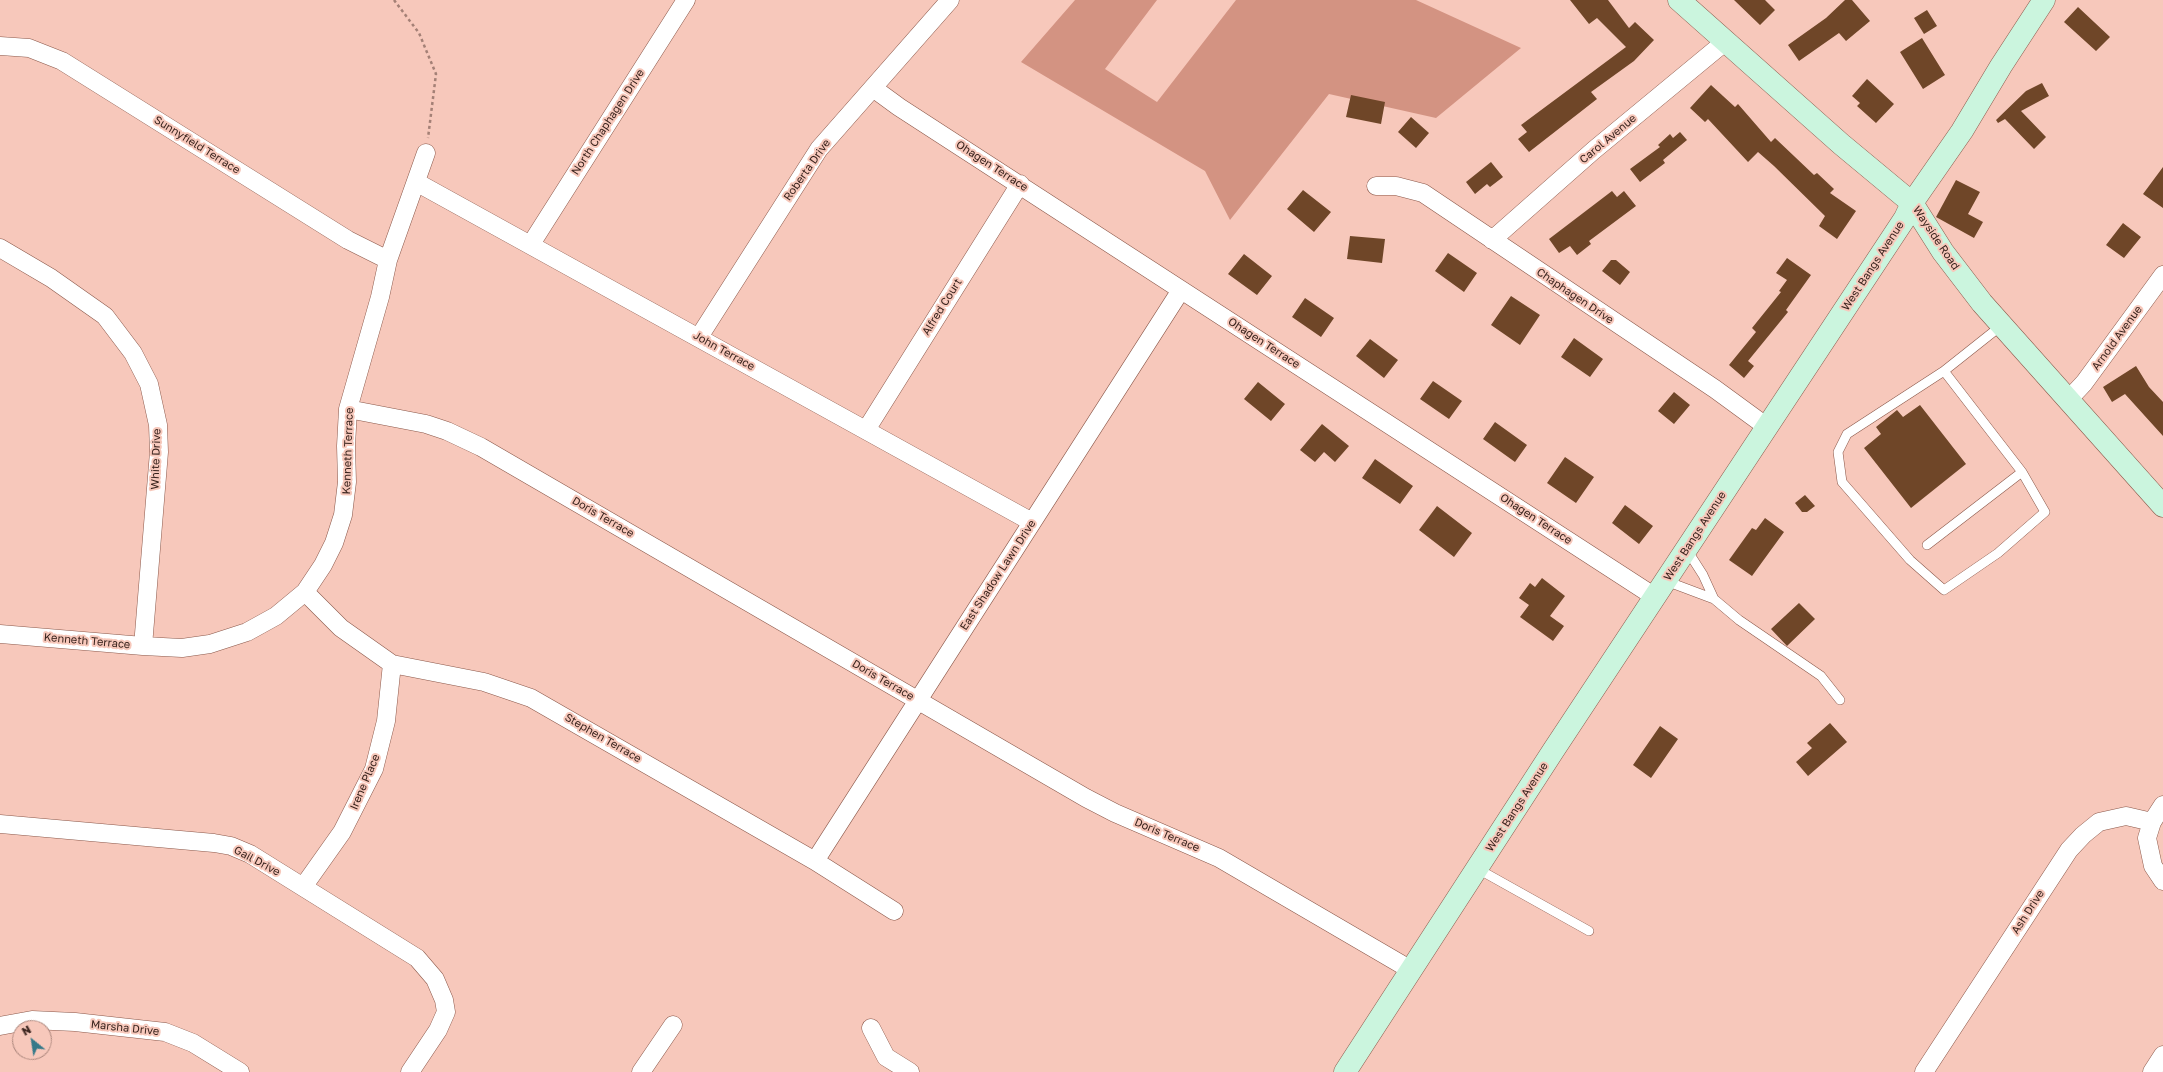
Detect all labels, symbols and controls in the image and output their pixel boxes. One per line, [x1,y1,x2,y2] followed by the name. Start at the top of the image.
[569,67,647,177] street label: North Chaphagen Drive
[1577,112,1639,166] street label: Carol Avenue
[152,113,242,177] street label: Sunnyfield Terrace
[781,137,833,203] street label: Roberta Drive
[954,138,1030,194] street label: Ohagen Terrace
[1910,204,1962,272] street label: Wayside Road
[1839,219,1907,313] street label: West Bangs Avenue
[1534,265,1616,327] street label: Chaphagen Drive
[919,276,965,338] street label: Alfred Court
[2089,303,2145,373] street label: Arnold Avenue
[1226,315,1302,371] street label: Ohagen Terrace
[691,329,757,373] street label: John Terrace
[340,407,356,495] street label: Kenneth Terrace
[148,428,164,490] street label: White Drive
[1661,489,1729,583] street label: West Bangs Avenue
[1498,491,1574,547] street label: Ohagen Terrace
[570,494,636,540] street label: Doris Terrace
[957,517,1039,633] street label: East Shadow Lawn Drive
[43,631,131,651] street label: Kenneth Terrace
[850,657,916,703] street label: Doris Terrace
[562,711,644,765] street label: Stephen Terrace
[347,752,383,812] street label: Irene Place
[1483,760,1551,854] street label: West Bangs Avenue
[1132,815,1202,855] street label: Doris Terrace
[232,843,282,879] street label: Gail Drive
[2009,887,2047,937] street label: Ash Drive
[90,1018,160,1038] street label: Marsha Drive
[12,1020,52,1060] north arrow
[19,1022,33,1038] text: N

